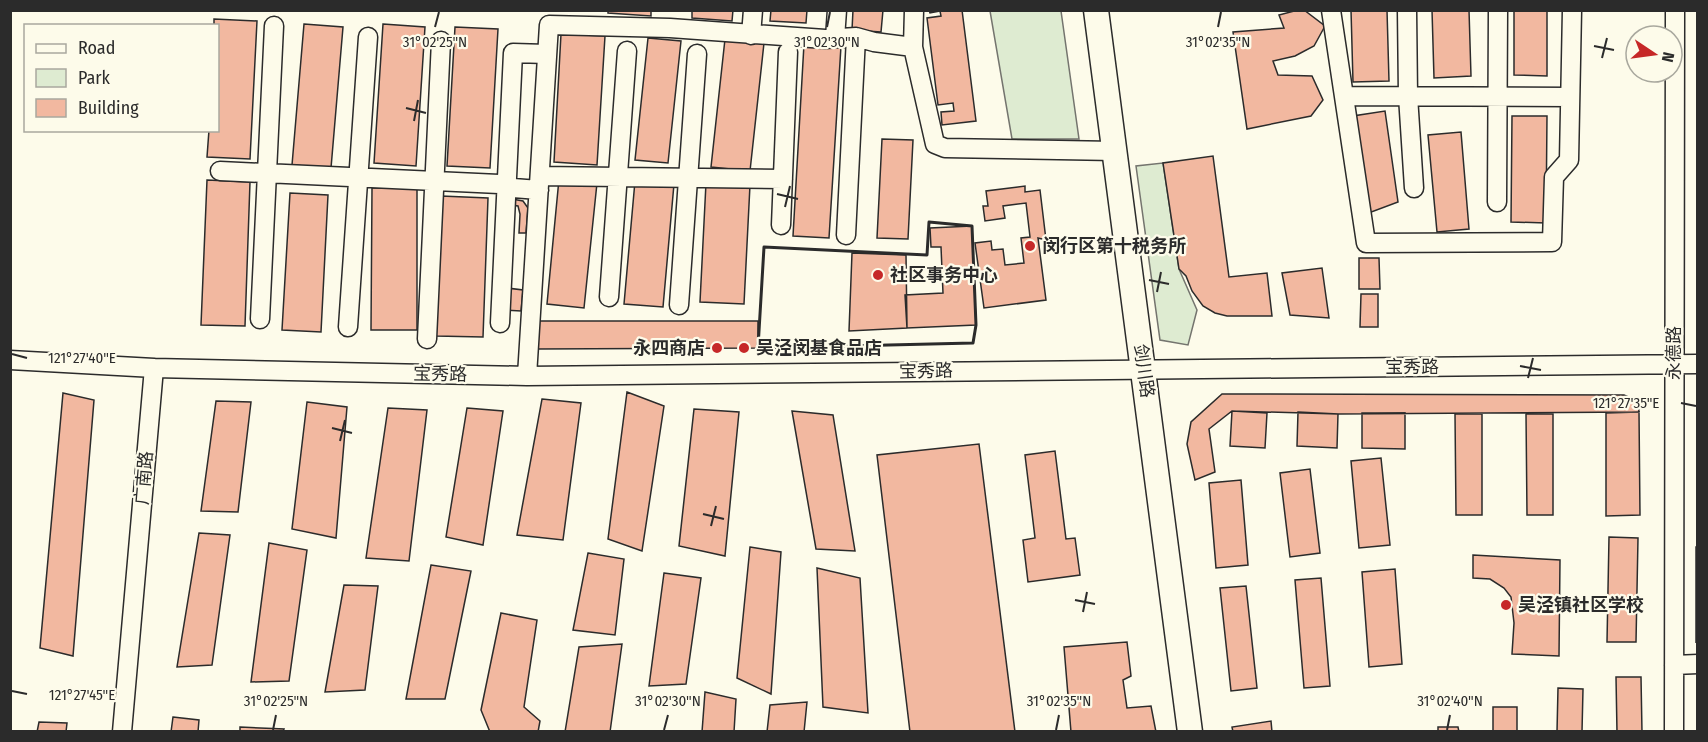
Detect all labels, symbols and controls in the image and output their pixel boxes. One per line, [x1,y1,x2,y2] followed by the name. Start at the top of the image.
[24,24,219,132] legend
[1624,24,1684,84] north arrow
[403,33,467,51] text: 31°02'25"N
[794,33,860,51] text: 31°02'30"N
[1186,33,1250,51] text: 31°02'35"N
[78,37,115,59] text: Road
[1658,50,1678,64] text: N
[78,67,111,89] text: Park
[78,97,139,119] text: Building
[1042,235,1186,257] place label: 闵行区第十税务所
[1023,239,1037,253] marker: 闵行区第十税务所
[890,264,998,286] place label: 社区事务中心
[871,268,885,282] marker: 社区事务中心
[1663,326,1685,380] street label: 永德路
[633,337,705,359] place label: 永四商店
[756,337,882,359] place label: 吴泾闵基食品店
[710,341,724,355] marker: 永四商店
[737,341,751,355] marker: 吴泾闵基食品店
[1129,343,1159,399] street label: 剑川路
[48,349,116,367] text: 121°27'40"E
[1385,356,1439,378] street label: 宝秀路
[899,360,953,382] street label: 宝秀路
[413,363,467,385] street label: 宝秀路
[1593,394,1659,412] text: 121°27'35"E
[131,450,157,506] street label: 广南路
[1518,594,1644,616] place label: 吴泾镇社区学校
[1499,598,1513,612] marker: 吴泾镇社区学校
[49,686,115,704] text: 121°27'45"E
[244,692,308,710] text: 31°02'25"N
[635,692,701,710] text: 31°02'30"N
[1027,692,1091,710] text: 31°02'35"N
[1417,692,1483,710] text: 31°02'40"N

